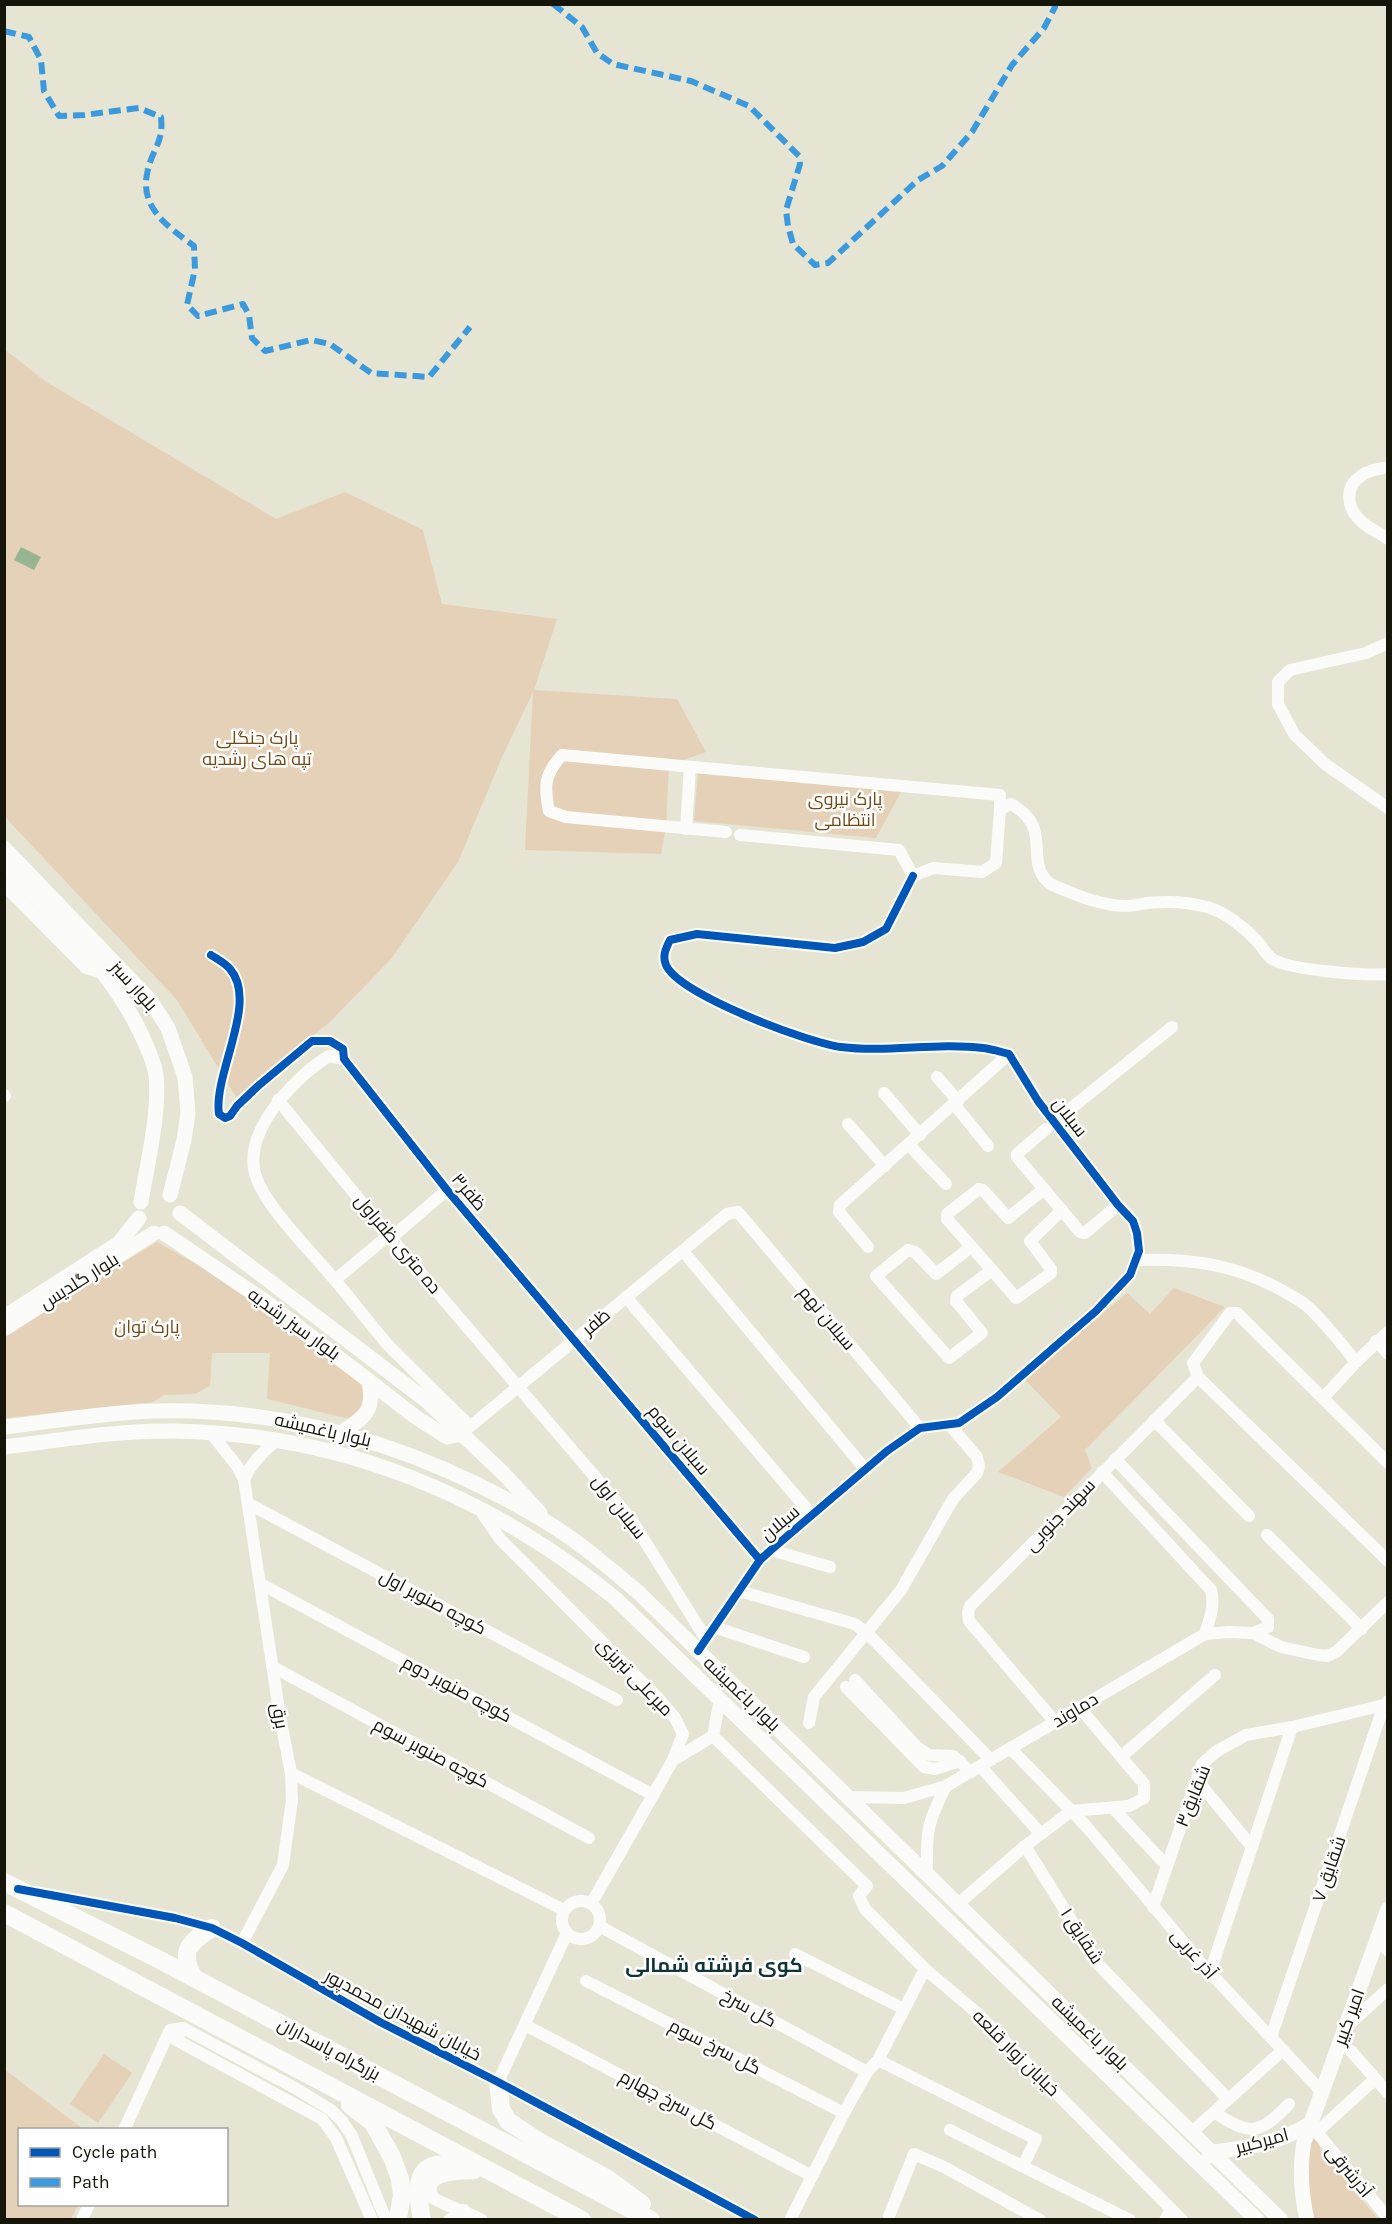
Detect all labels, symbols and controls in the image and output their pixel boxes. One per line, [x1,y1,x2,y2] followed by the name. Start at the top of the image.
[202,727,312,770] park label: پارک جنگلی تپه های رشدیه
[808,788,883,831] park label: پارک نیروی انتظامی
[105,956,162,1016] street label: بلوار سبز
[1048,1093,1092,1141] street label: سبلان
[447,1169,491,1215] street label: ظفر۳
[350,1190,446,1298] street label: ده متری ظفراول
[35,1248,123,1314] street label: بلوار گلدیس
[793,1281,860,1355] street label: سبلان نهم
[243,1283,345,1365] street label: بلوار سبز رشدیه
[577,1304,615,1341] street label: ظفر
[114,1316,180,1339] park label: پارک توان
[642,1400,715,1480] street label: سبلان سوم
[272,1408,374,1452] street label: بلوار باغمیشه
[587,1471,651,1543] street label: سبلان اول
[1020,1474,1100,1556] street label: سهند جنوبی
[756,1500,804,1546] street label: سبلان
[375,1565,490,1640] street label: کوچه صنوبر اول
[592,1633,678,1721] street label: میرعلی تبریزی
[398,1651,516,1728] street label: کوچه صنوبر دوم
[699,1652,785,1736] street label: بلوار باغمیشه
[1048,1688,1102,1732] street label: دماوند
[266,1701,293,1731] street label: برق
[369,1713,493,1794] street label: کوچه صنوبر سوم
[1171,1762,1216,1831] street label: شقایق۳
[1308,1833,1351,1905] street label: شقایق ۷
[1055,1904,1108,1969] street label: شقایق ۱
[1166,1924,1222,1984] street label: آذر غربی
[625,1954,803,1977] district label: کوی فرشته شمالی
[320,1964,485,2066] street label: خیابان شهیدان محمدپور
[717,1984,780,2033] street label: گل سرخ
[1328,1986,1369,2049] street label: امیر کبیر
[1047,1991,1133,2075] street label: بلوار باغمیشه
[968,2005,1064,2101] street label: خیابان زوار قلعه
[273,2013,384,2086] street label: بزرگراه پاسداران
[665,2014,765,2080] street label: گل سرخ سوم
[615,2065,720,2136] street label: گل سرخ چهارم
[1232,2123,1291,2159] street label: امیرکبیر
[18,2128,228,2206] legend
[1321,2140,1377,2202] street label: آذرشرقی
[72,2141,157,2163] text: Cycle path
[72,2171,110,2193] text: Path

